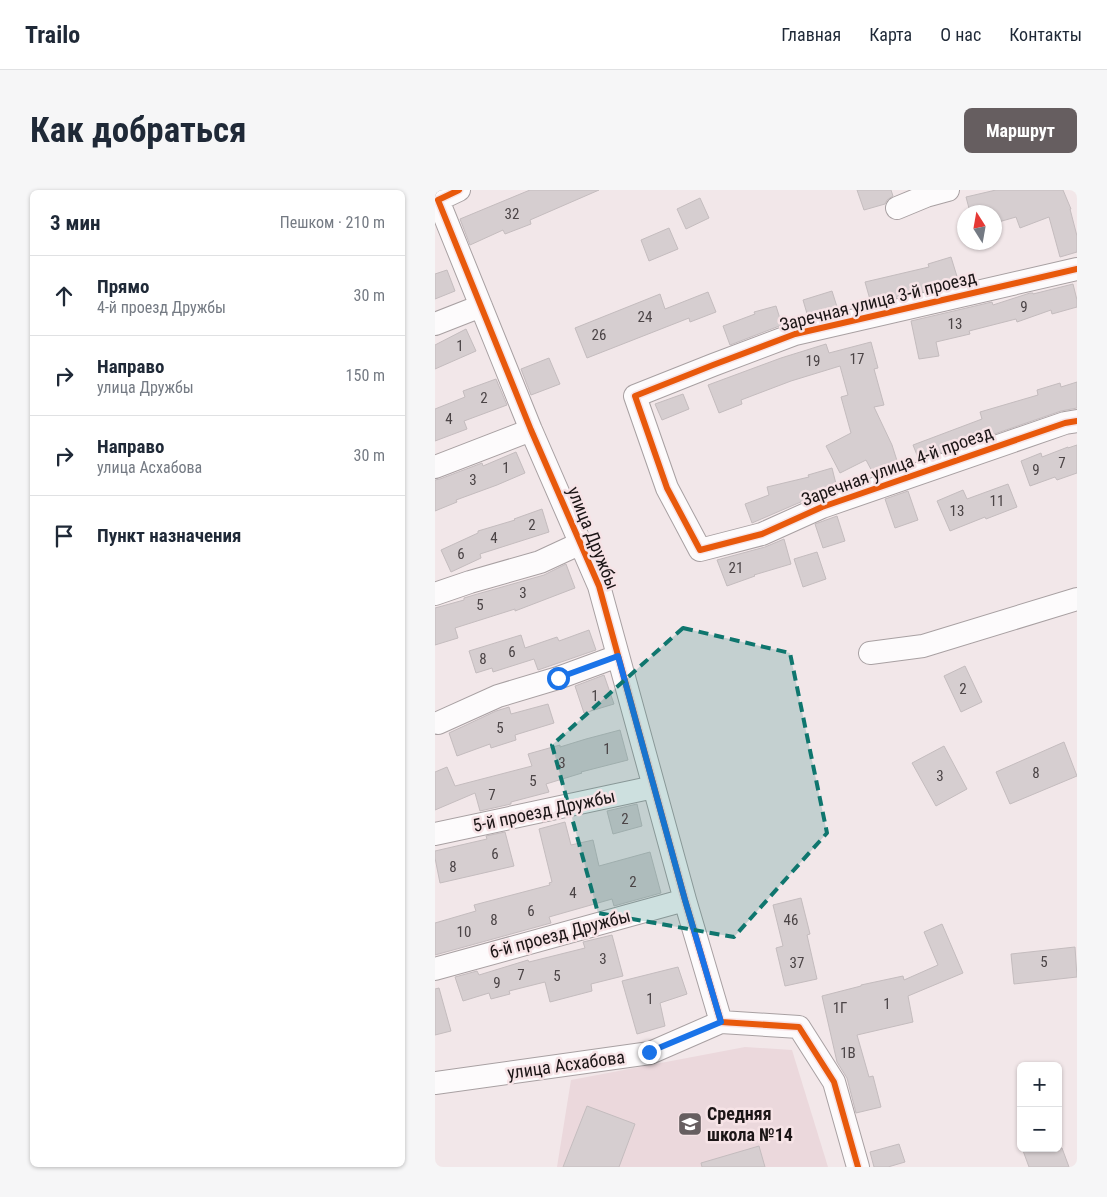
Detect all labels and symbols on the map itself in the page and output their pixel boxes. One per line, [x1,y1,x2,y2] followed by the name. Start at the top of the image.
[505,205,519,223] house number: 32
[957,205,1002,250] north arrow
[777,266,979,335] street label: Заречная улица 3-й проезд
[1020,298,1028,316] house number: 9
[638,308,652,326] house number: 24
[948,315,962,333] house number: 13
[592,326,606,344] house number: 26
[456,337,464,355] house number: 1
[850,350,864,368] house number: 17
[806,352,820,370] house number: 19
[480,389,488,407] house number: 2
[445,410,453,428] house number: 4
[798,421,996,510] street label: Заречная улица 4-й проезд
[1058,454,1066,472] house number: 7
[502,459,510,477] house number: 1
[1032,461,1040,479] house number: 9
[469,471,477,489] house number: 3
[563,483,624,592] street label: улица Дружбы
[990,492,1004,510] house number: 11
[950,502,964,520] house number: 13
[528,516,536,534] house number: 2
[490,529,498,547] house number: 4
[457,545,465,563] house number: 6
[729,559,743,577] house number: 21
[519,584,527,602] house number: 3
[476,596,484,614] house number: 5
[508,643,516,661] house number: 6
[479,650,487,668] house number: 8
[547,667,570,690] route start
[959,680,967,698] house number: 2
[591,687,599,705] house number: 1
[496,719,504,737] house number: 5
[603,740,611,758] house number: 1
[558,754,566,772] house number: 3
[1032,764,1040,782] house number: 8
[936,767,944,785] house number: 3
[529,772,537,790] house number: 5
[471,785,617,836] street label: 5-й проезд Дружбы
[488,786,496,804] house number: 7
[621,810,629,828] house number: 2
[491,845,499,863] house number: 6
[449,858,457,876] house number: 8
[629,873,637,891] house number: 2
[569,884,577,902] house number: 4
[527,902,535,920] house number: 6
[487,905,633,962] street label: 6-й проезд Дружбы
[490,911,498,929] house number: 8
[784,911,798,929] house number: 46
[457,923,471,941] house number: 10
[599,950,607,968] house number: 3
[1040,953,1048,971] house number: 5
[790,954,804,972] house number: 37
[517,966,525,984] house number: 7
[553,967,561,985] house number: 5
[493,974,501,992] house number: 9
[646,990,654,1008] house number: 1
[883,995,891,1013] house number: 1
[833,999,847,1017] house number: 1Г
[638,1041,661,1064] route end
[840,1044,856,1062] house number: 1В
[506,1046,626,1083] street label: улица Асхабова
[707,1103,793,1145] place label: Средняя школа №14
[677,1111,703,1137] school or university icon: Средняя школа №14

